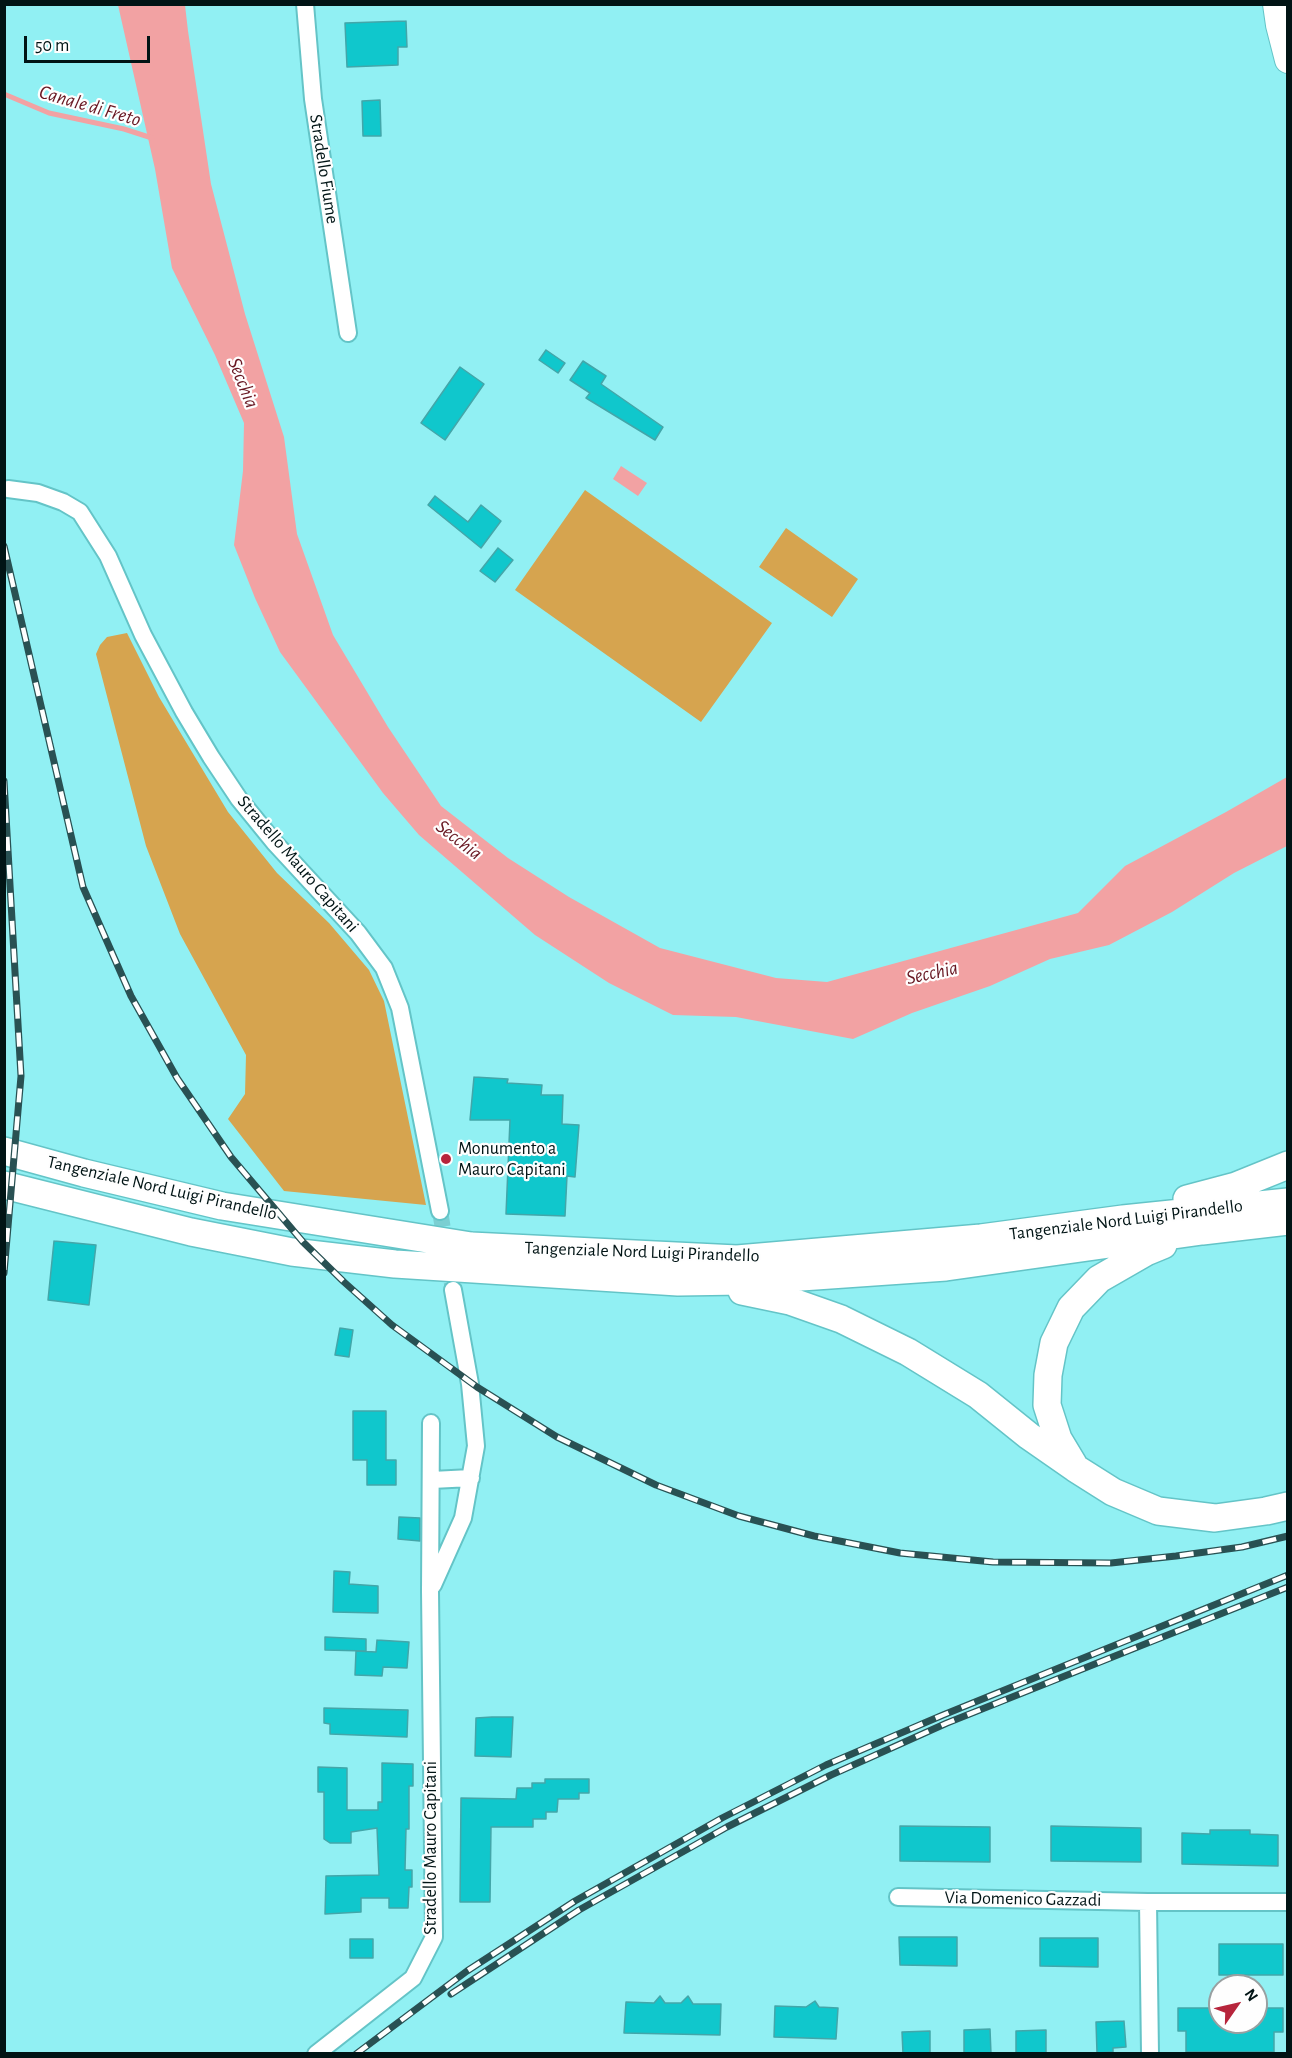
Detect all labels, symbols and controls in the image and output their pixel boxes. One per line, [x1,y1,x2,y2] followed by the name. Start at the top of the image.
[27,24,153,62] scale bar
[35,37,69,55] text: 50 m
[36,80,144,132] water label: Canale di Freto
[305,113,343,225] street label: Stradello Fiume
[222,354,264,412] water label: Secchia
[233,791,363,937] street label: Stradello Mauro Capitani
[431,814,487,866] water label: Secchia
[904,956,960,990] water label: Secchia
[458,1138,566,1180] place label: Monumento a Mauro Capitani
[45,1151,279,1225] street label: Tangenziale Nord Luigi Pirandello
[439,1152,453,1166] marker: Monumento a Mauro Capitani
[1008,1195,1244,1245] street label: Tangenziale Nord Luigi Pirandello
[524,1237,760,1267] street label: Tangenziale Nord Luigi Pirandello
[420,1761,442,1935] street label: Stradello Mauro Capitani
[944,1887,1102,1911] street label: Via Domenico Gazzadi
[1208,1974,1268,2034] north arrow
[1242,1986,1261,2004] text: N

